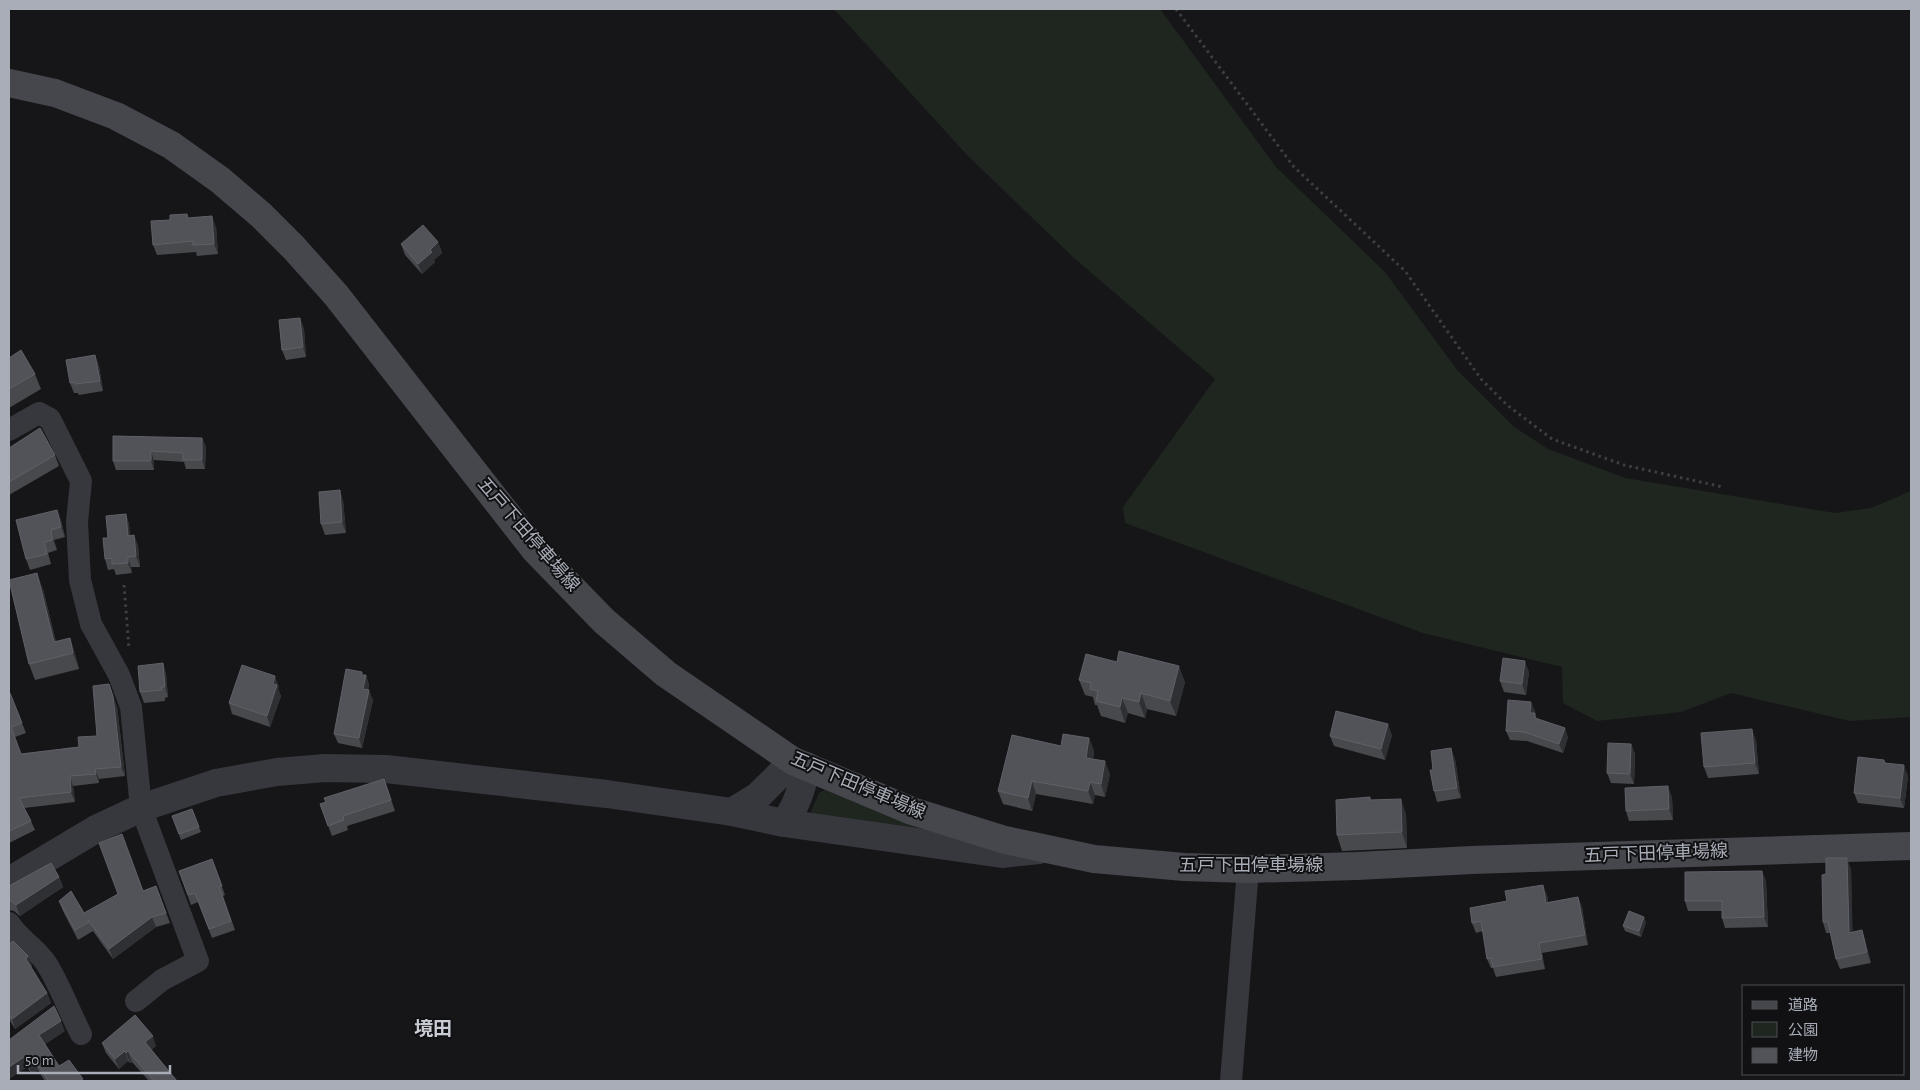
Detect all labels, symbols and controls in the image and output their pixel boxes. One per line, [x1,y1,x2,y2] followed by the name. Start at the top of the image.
[474,473,584,595] street label: 五戸下田停車場線
[788,748,929,822] street label: 五戸下田停車場線
[1584,840,1728,866] street label: 五戸下田停車場線
[1179,855,1323,875] street label: 五戸下田停車場線
[1742,985,1905,1075] legend
[1788,997,1818,1013] text: 道路
[414,1019,452,1039] district label: 境田
[1788,1022,1818,1038] text: 公園
[18,1042,170,1074] scale bar
[1788,1047,1818,1063] text: 建物
[25,1053,54,1068] text: 50 m

